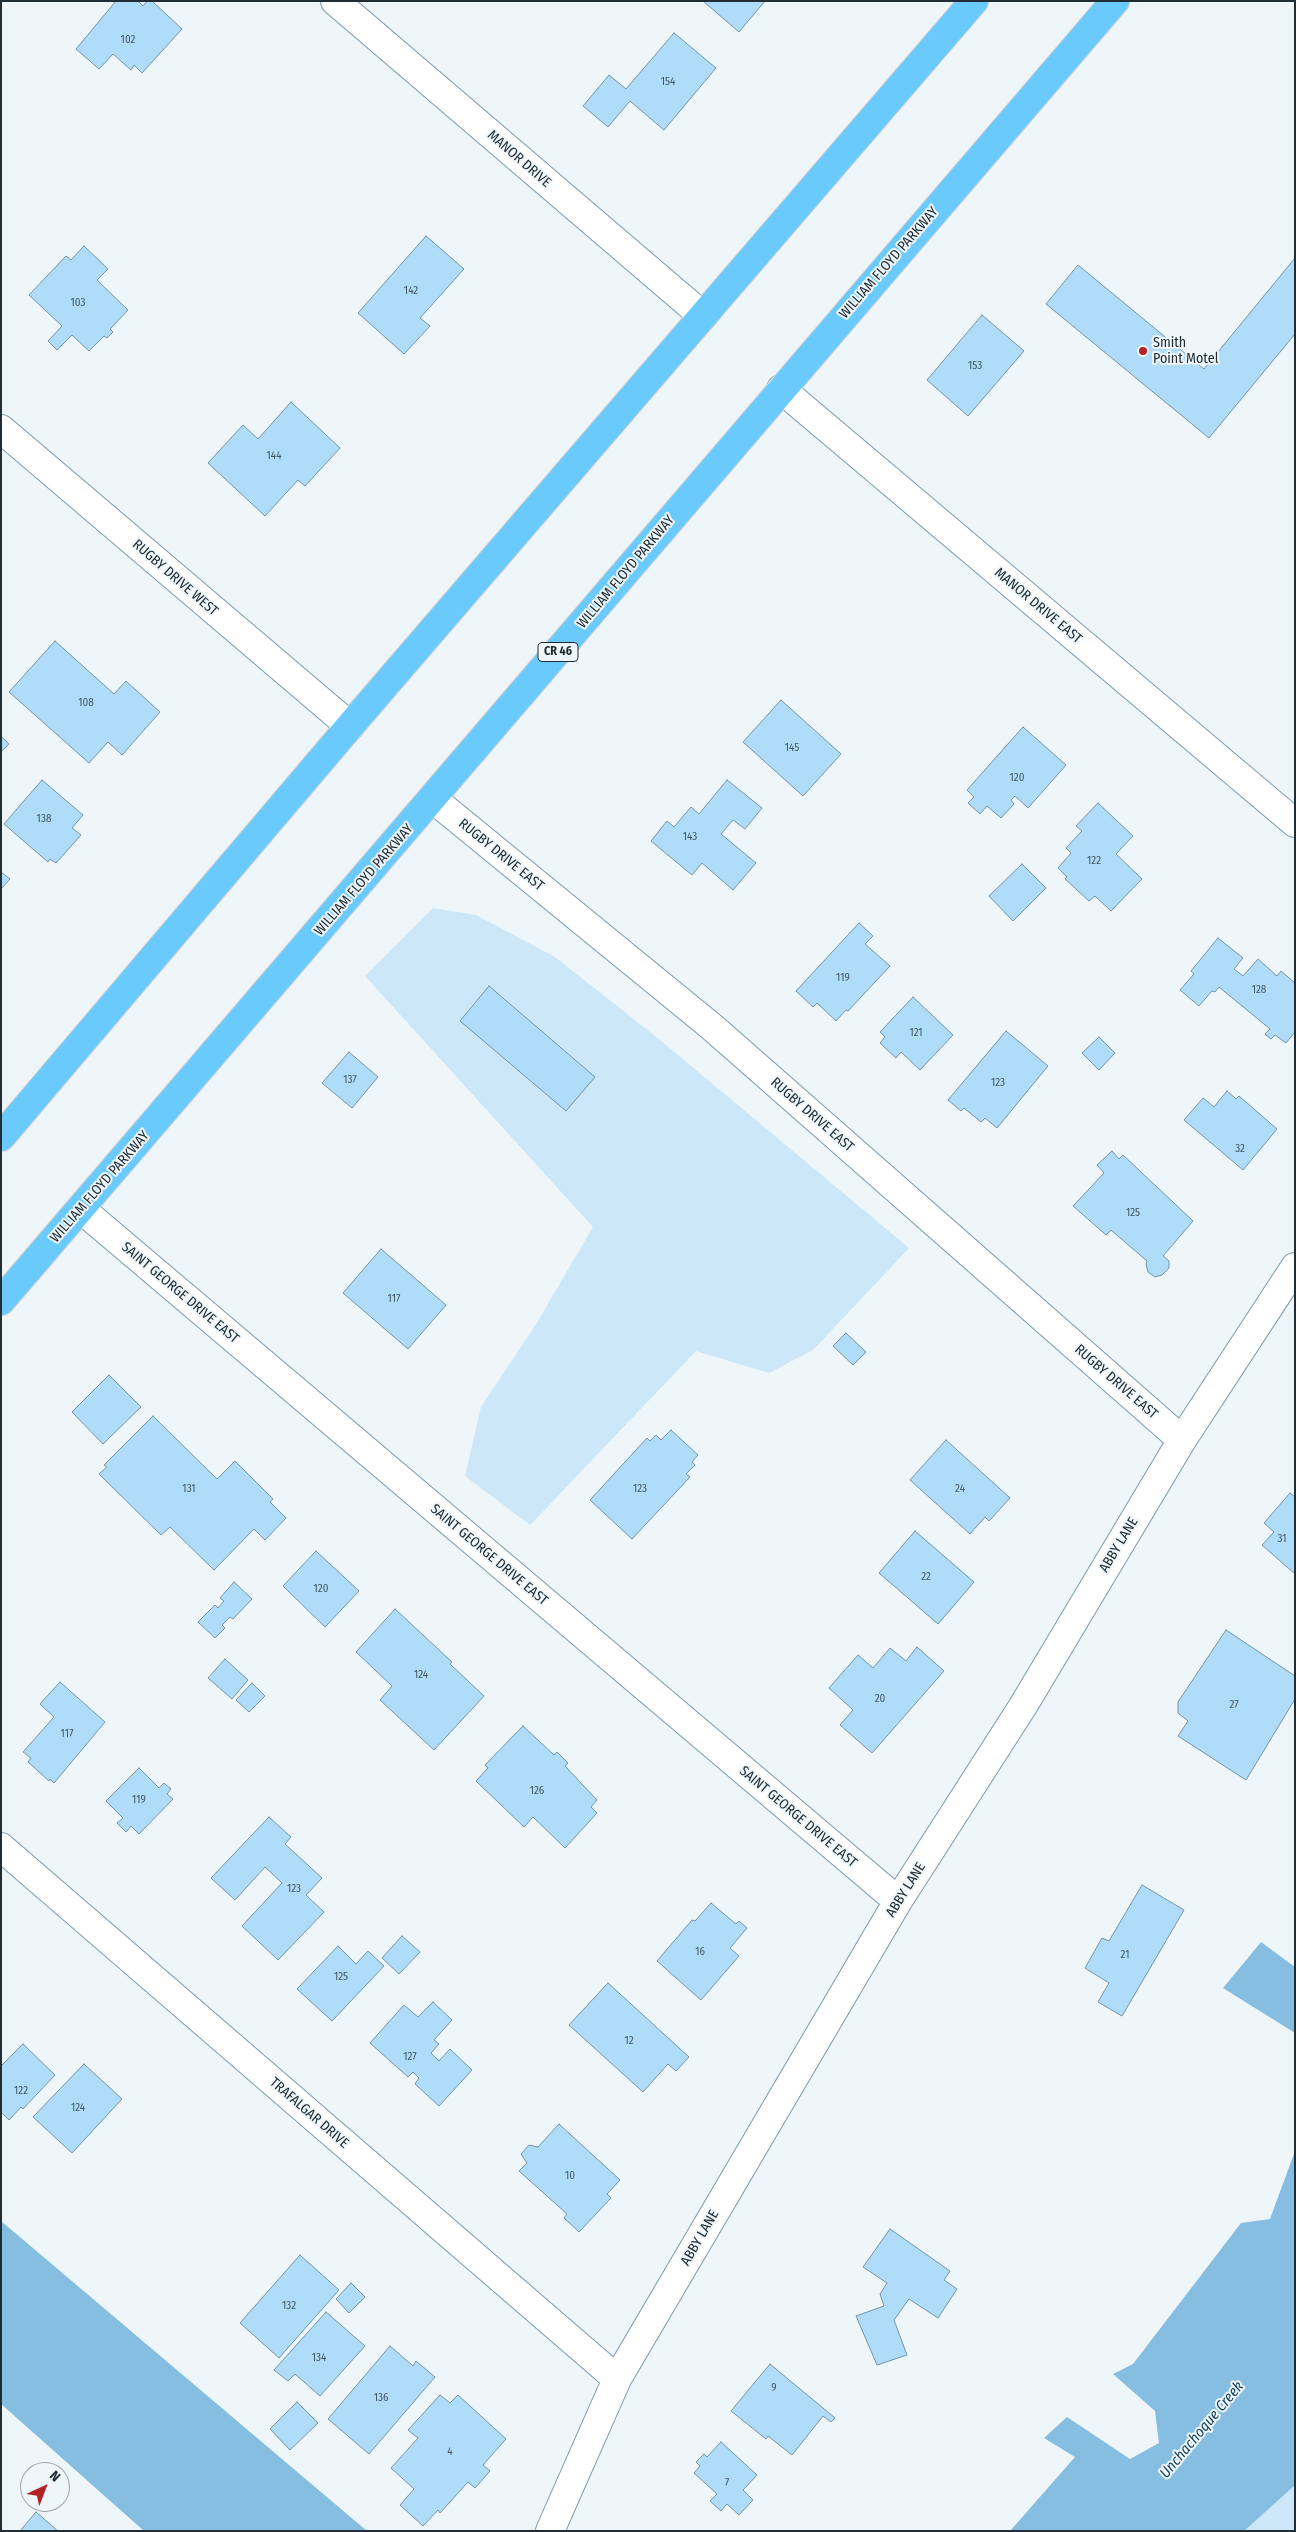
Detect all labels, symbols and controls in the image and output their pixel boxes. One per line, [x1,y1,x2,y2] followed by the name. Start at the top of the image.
[121,33,135,47] house number: 102
[661,75,675,89] house number: 154
[484,127,554,191] street label: MANOR DRIVE
[836,204,942,322] street label: WILLIAM FLOYD PARKWAY
[404,284,418,298] house number: 142
[71,296,85,310] house number: 103
[1153,335,1218,368] place label: Smith Point Motel
[1137,345,1149,357] marker: Smith Point Motel
[968,359,982,373] house number: 153
[267,449,281,463] house number: 144
[574,512,678,632] street label: WILLIAM FLOYD PARKWAY
[129,536,221,620] street label: RUGBY DRIVE WEST
[991,565,1085,647] street label: MANOR DRIVE EAST
[538,642,578,662] road number: CR 46
[78,696,94,710] house number: 108
[785,741,799,755] house number: 145
[1010,771,1024,785] house number: 120
[37,812,51,826] house number: 138
[455,815,547,895] street label: RUGBY DRIVE EAST
[311,821,417,939] street label: WILLIAM FLOYD PARKWAY
[683,830,697,844] house number: 143
[1087,854,1101,868] house number: 122
[836,971,850,985] house number: 119
[1252,983,1266,997] house number: 128
[909,1026,923,1040] house number: 121
[343,1073,357,1087] house number: 137
[767,1074,857,1156] street label: RUGBY DRIVE EAST
[991,1076,1005,1090] house number: 123
[47,1128,153,1246] street label: WILLIAM FLOYD PARKWAY
[1235,1142,1245,1156] house number: 32
[1126,1206,1140,1220] house number: 125
[118,1239,242,1347] street label: SAINT GEORGE DRIVE EAST
[388,1292,400,1306] house number: 117
[1071,1341,1161,1423] street label: RUGBY DRIVE EAST
[182,1482,196,1496] house number: 131
[633,1482,647,1496] house number: 123
[955,1482,965,1496] house number: 24
[427,1501,551,1609] street label: SAINT GEORGE DRIVE EAST
[1096,1514,1142,1576] street label: ABBY LANE
[1278,1532,1286,1546] house number: 31
[921,1570,931,1584] house number: 22
[314,1582,328,1596] house number: 120
[414,1668,428,1682] house number: 124
[875,1692,885,1706] house number: 20
[1229,1698,1239,1712] house number: 27
[61,1727,73,1741] house number: 117
[736,1763,860,1871] street label: SAINT GEORGE DRIVE EAST
[530,1784,544,1798] house number: 126
[132,1793,146,1807] house number: 119
[883,1860,929,1920] street label: ABBY LANE
[287,1882,301,1896] house number: 123
[695,1945,705,1959] house number: 16
[1121,1948,1129,1962] house number: 21
[334,1970,348,1984] house number: 125
[624,2034,634,2048] house number: 12
[403,2050,417,2064] house number: 127
[266,2074,352,2152] street label: TRAFALGAR DRIVE
[14,2084,28,2098] house number: 122
[71,2101,85,2115] house number: 124
[565,2169,575,2183] house number: 10
[677,2207,723,2269] street label: ABBY LANE
[282,2299,296,2313] house number: 132
[312,2351,326,2365] house number: 134
[1156,2378,1248,2482] water label: Unchachoque Creek
[771,2381,777,2395] house number: 9
[374,2391,388,2405] house number: 136
[447,2445,453,2459] house number: 4
[20,2462,70,2512] north arrow
[46,2467,64,2485] text: N
[725,2476,729,2490] house number: 7

